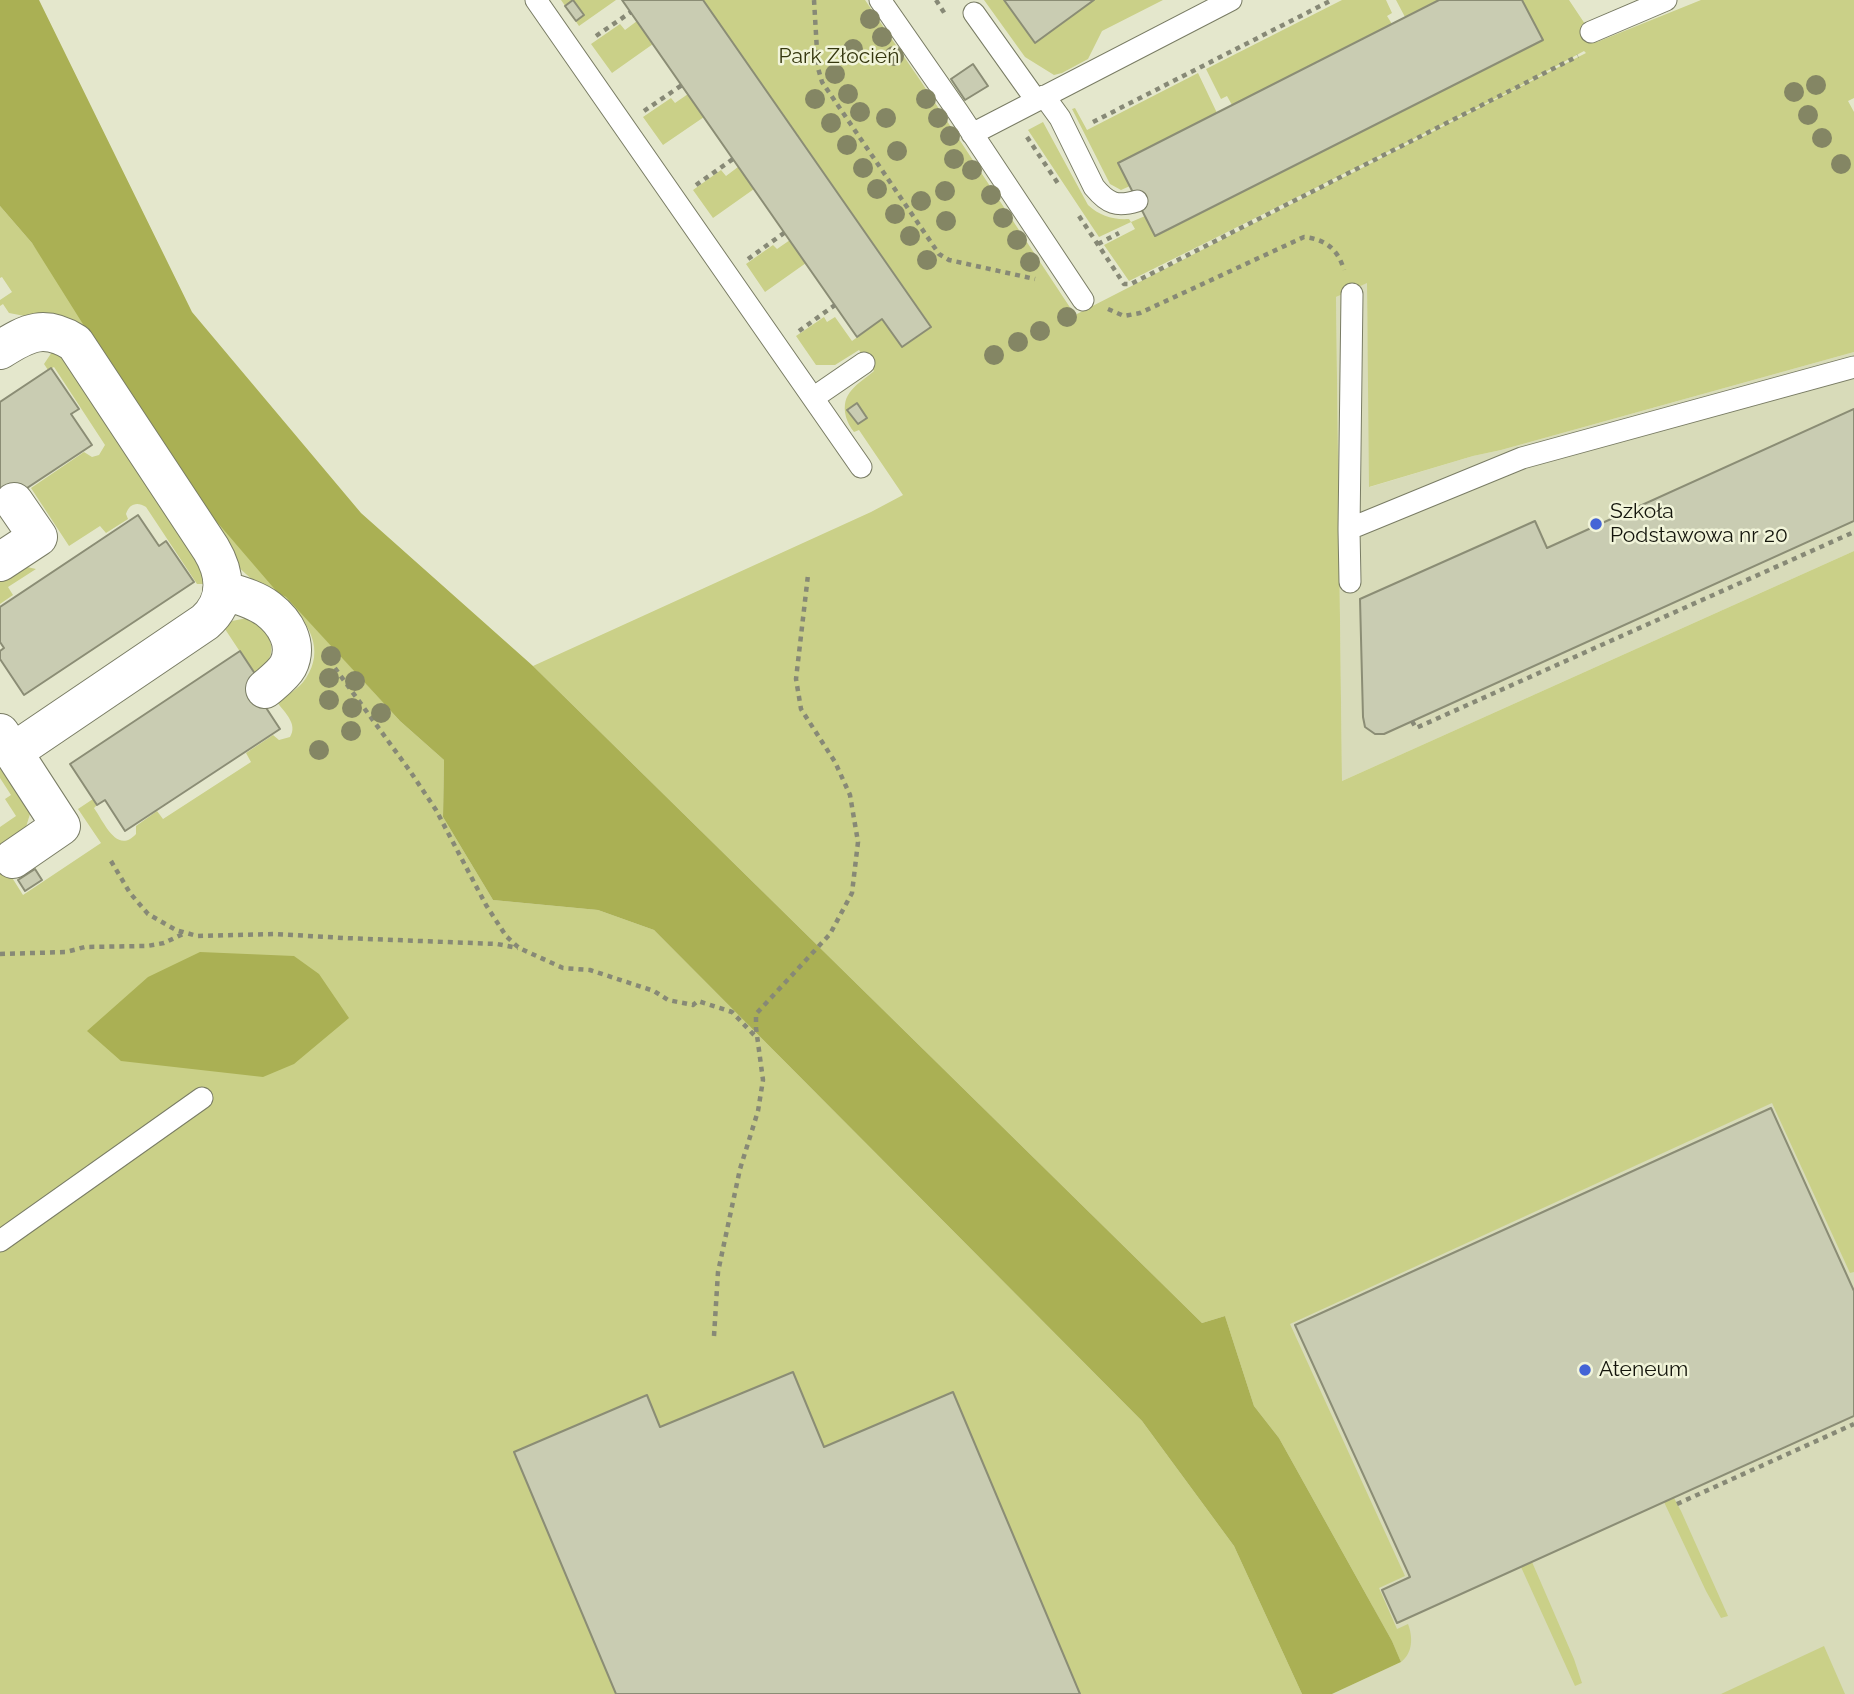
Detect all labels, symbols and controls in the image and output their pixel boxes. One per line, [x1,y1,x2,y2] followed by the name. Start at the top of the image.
[779,44,899,70] park label: Park Złocień
[1610,499,1788,549] place label: Szkoła Podstawowa nr 20
[1588,516,1604,532] marker: Szkoła Podstawowa nr 20
[1599,1357,1688,1383] place label: Ateneum
[1577,1362,1593,1378] marker: Ateneum

